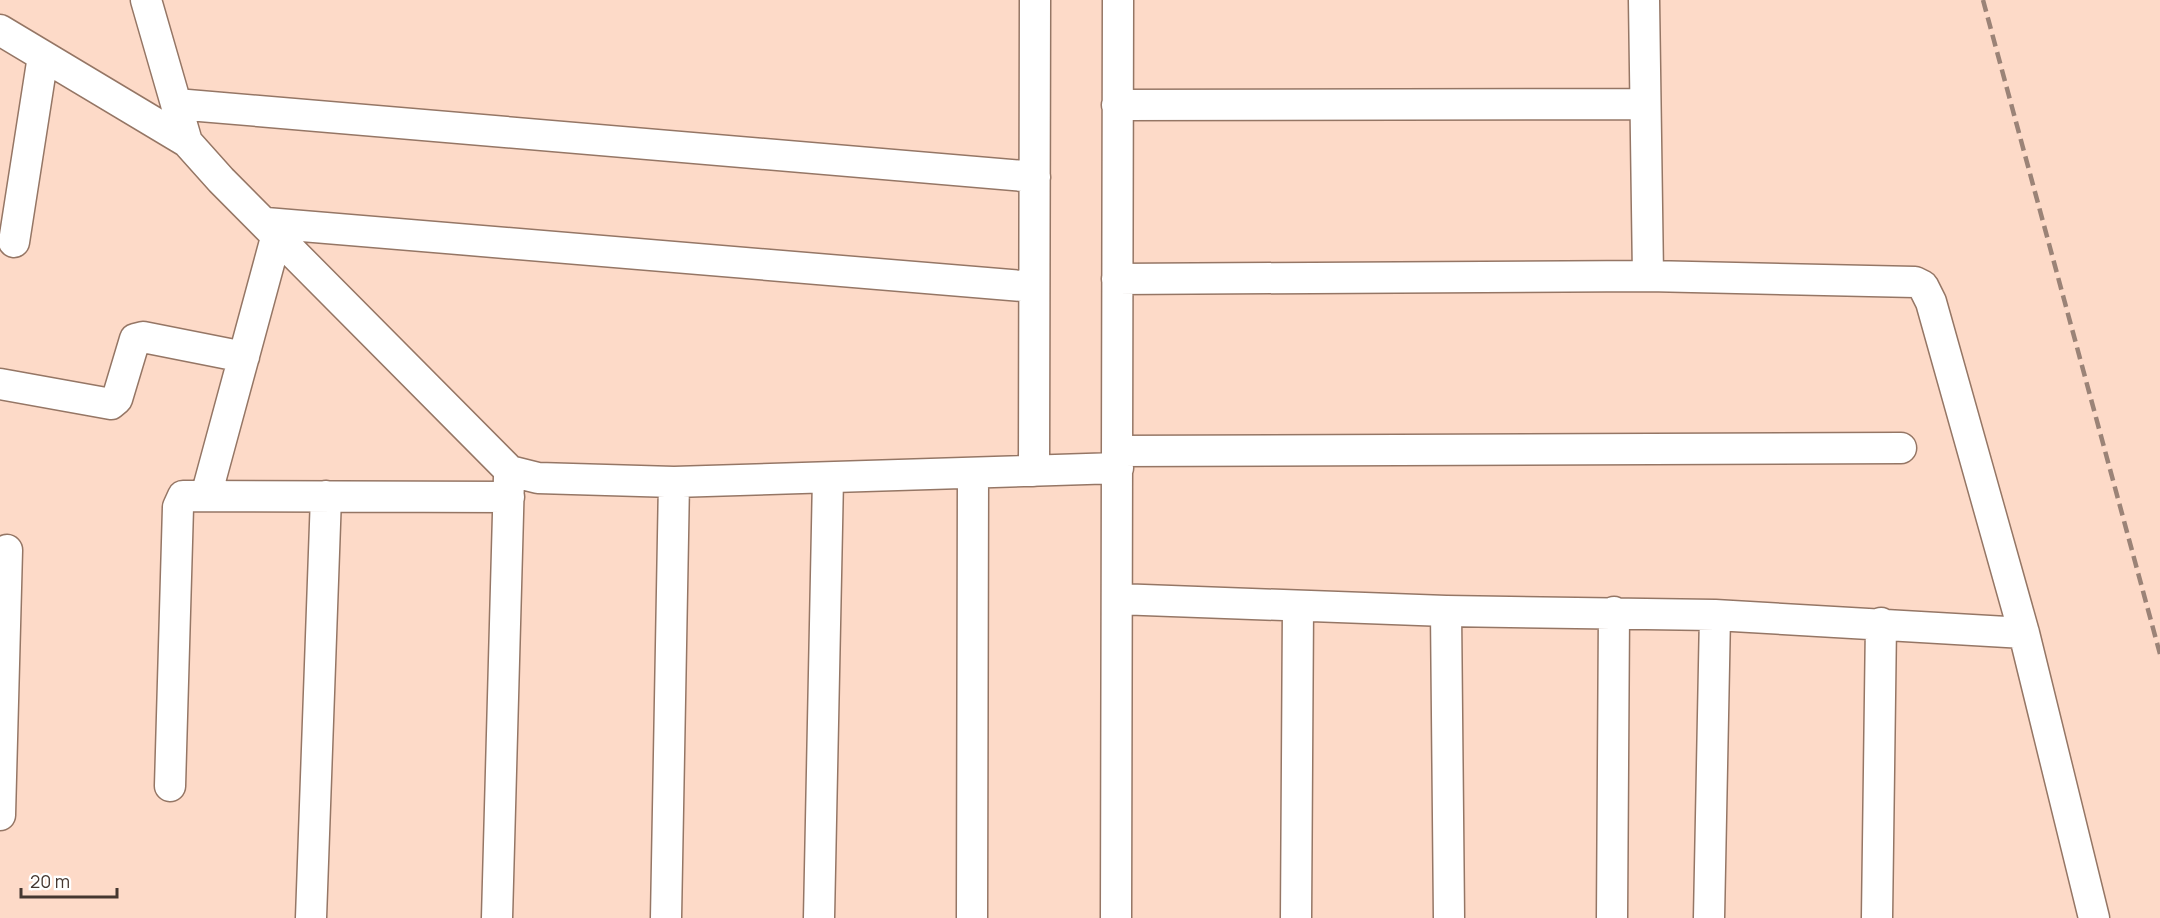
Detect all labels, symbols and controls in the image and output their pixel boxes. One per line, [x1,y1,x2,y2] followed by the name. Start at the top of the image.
[21,861,117,899] scale bar
[30,869,70,893] text: 20 m

